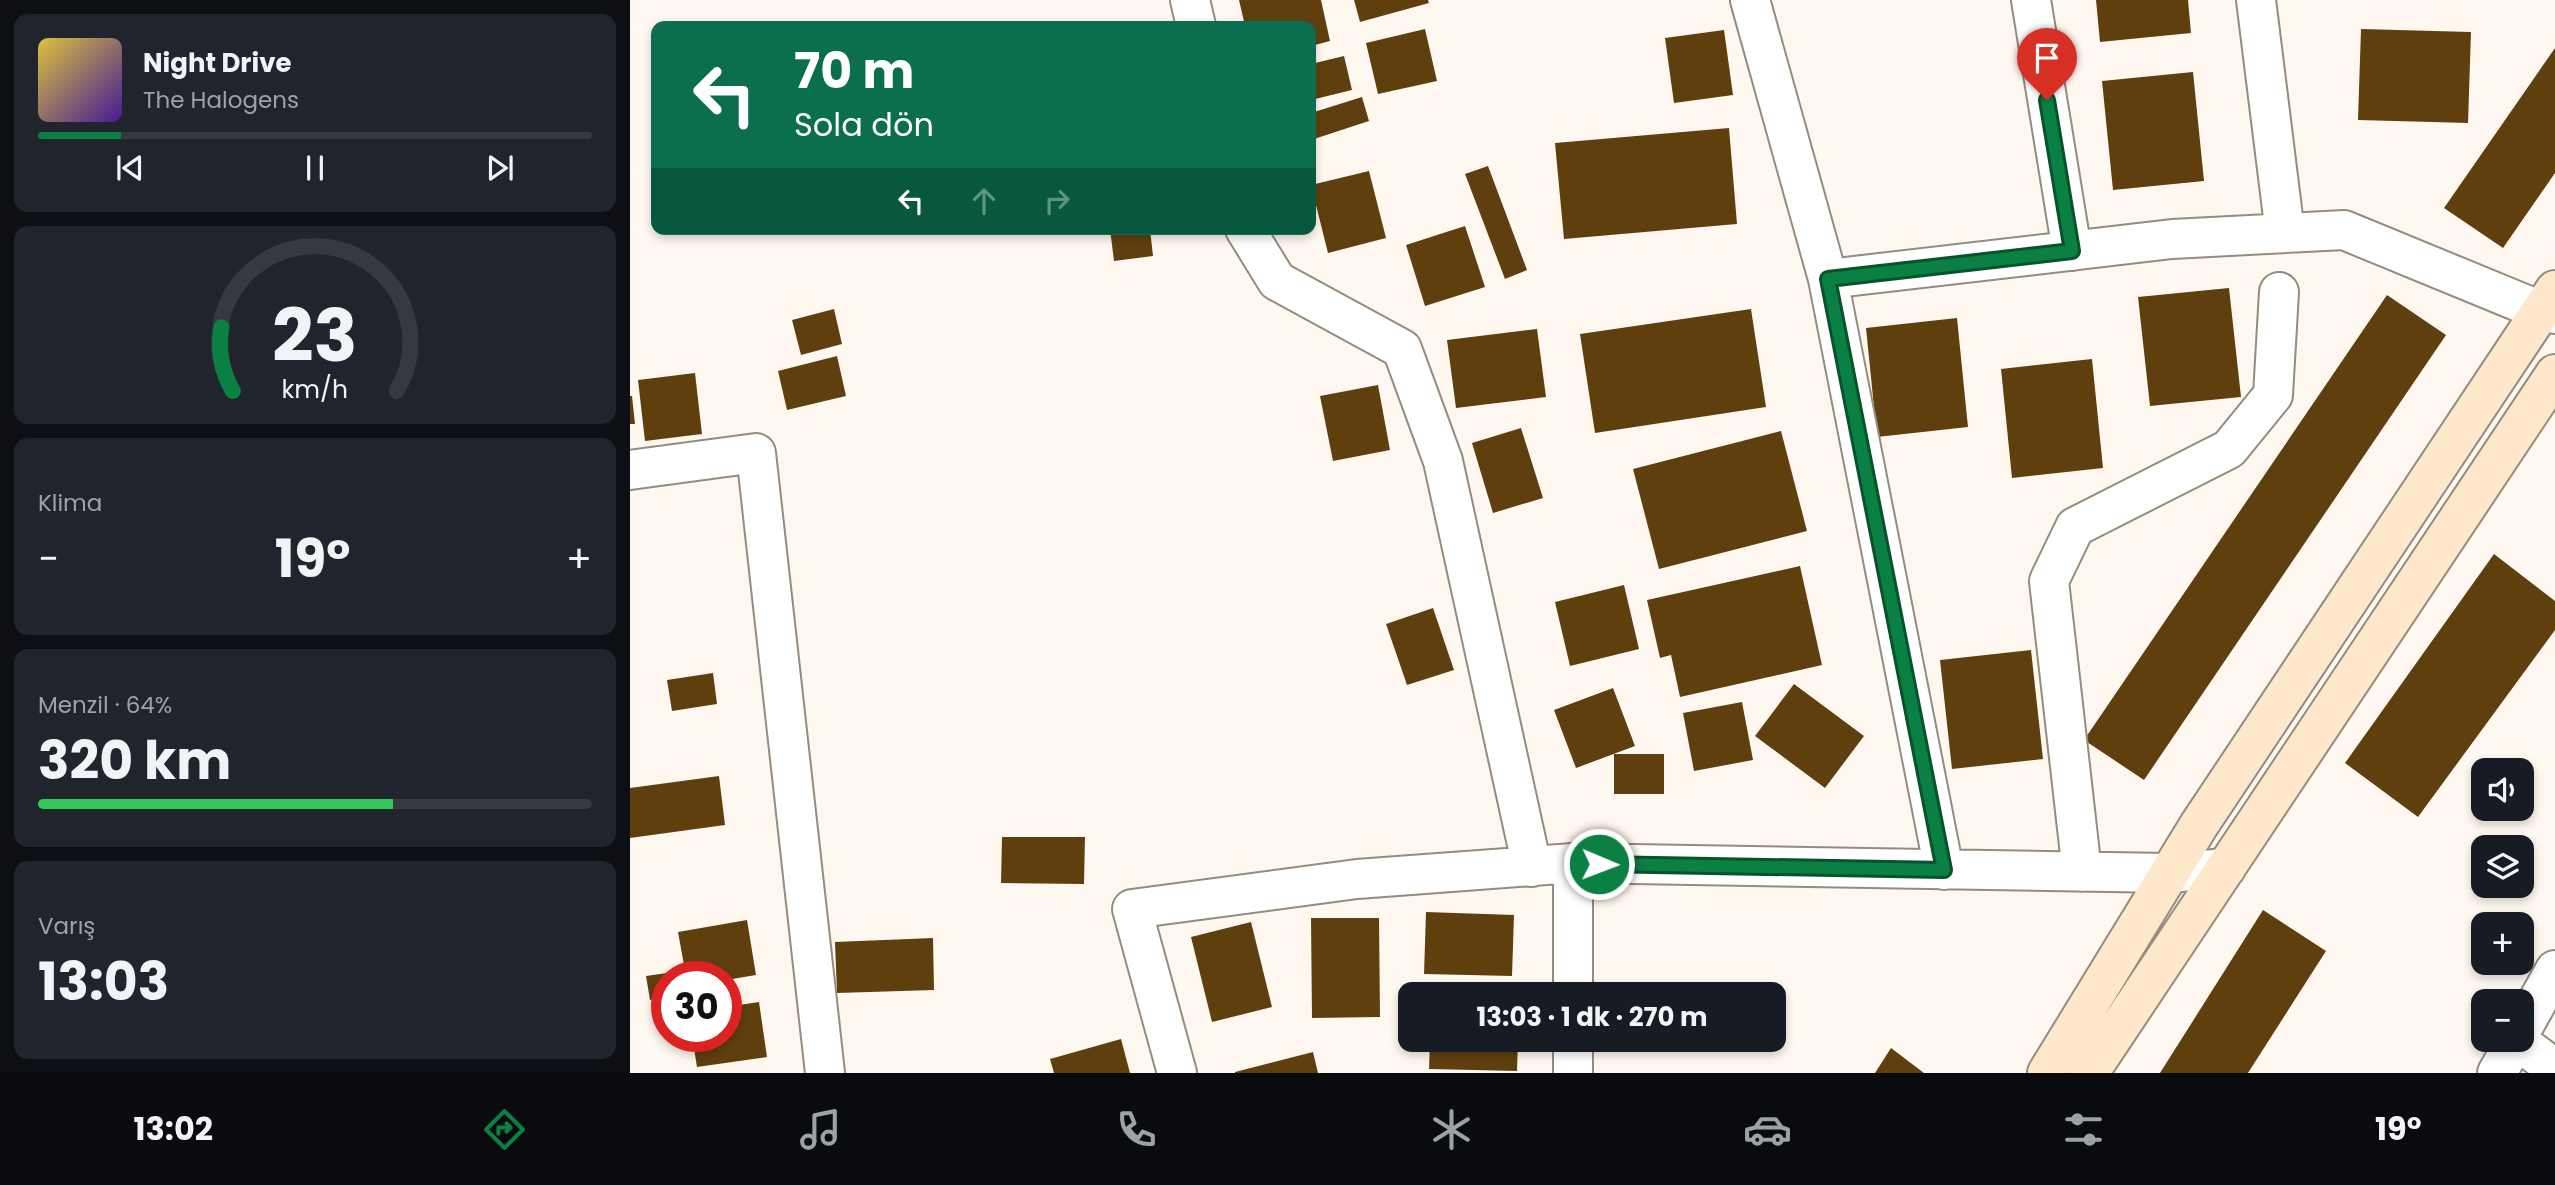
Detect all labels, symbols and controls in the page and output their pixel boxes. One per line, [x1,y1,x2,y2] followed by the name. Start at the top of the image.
[2017,28,2077,100] pin
[794,37,914,105] text: 70 m
[2028,39,2066,77] icon: arrive
[143,45,291,81] text: Night Drive
[679,49,770,140] icon: left
[143,84,299,116] text: The Halogens
[794,102,934,147] text: Sola dön
[111,149,149,187] icon: previous
[296,149,334,187] icon: pause
[481,149,519,187] icon: next
[892,182,930,220] icon: left
[965,182,1003,220] icon: ahead
[1038,182,1076,220] icon: right
[272,285,358,386] text: 23
[282,371,348,406] text: km/h
[38,487,102,519] text: Klima
[275,522,350,595] text: 19°
[38,532,59,585] text: −
[566,532,592,585] text: +
[38,689,172,721] text: Menzil · 64%
[38,724,231,797] text: 320 km
[2471,758,2534,1052] map controls
[2471,758,2534,821] button: sound
[1562,827,1636,901] position arrow
[2471,835,2534,898] button: layers
[38,910,95,942] text: Varış
[2471,912,2534,975] button: +
[38,945,169,1018] text: 13:03
[651,961,742,1052] speed limit sign: 30
[2471,989,2534,1052] button: −
[1477,999,1707,1035] text: 13:03 · 1 dk · 270 m
[480,1105,529,1154] icon: directions
[796,1105,845,1154] icon: music
[1112,1105,1161,1154] icon: phone
[1427,1105,1476,1154] icon: climate
[1743,1105,1792,1154] icon: car
[2059,1105,2108,1154] icon: filters
[133,1106,213,1151] text: 13:02
[2375,1106,2421,1151] text: 19°

